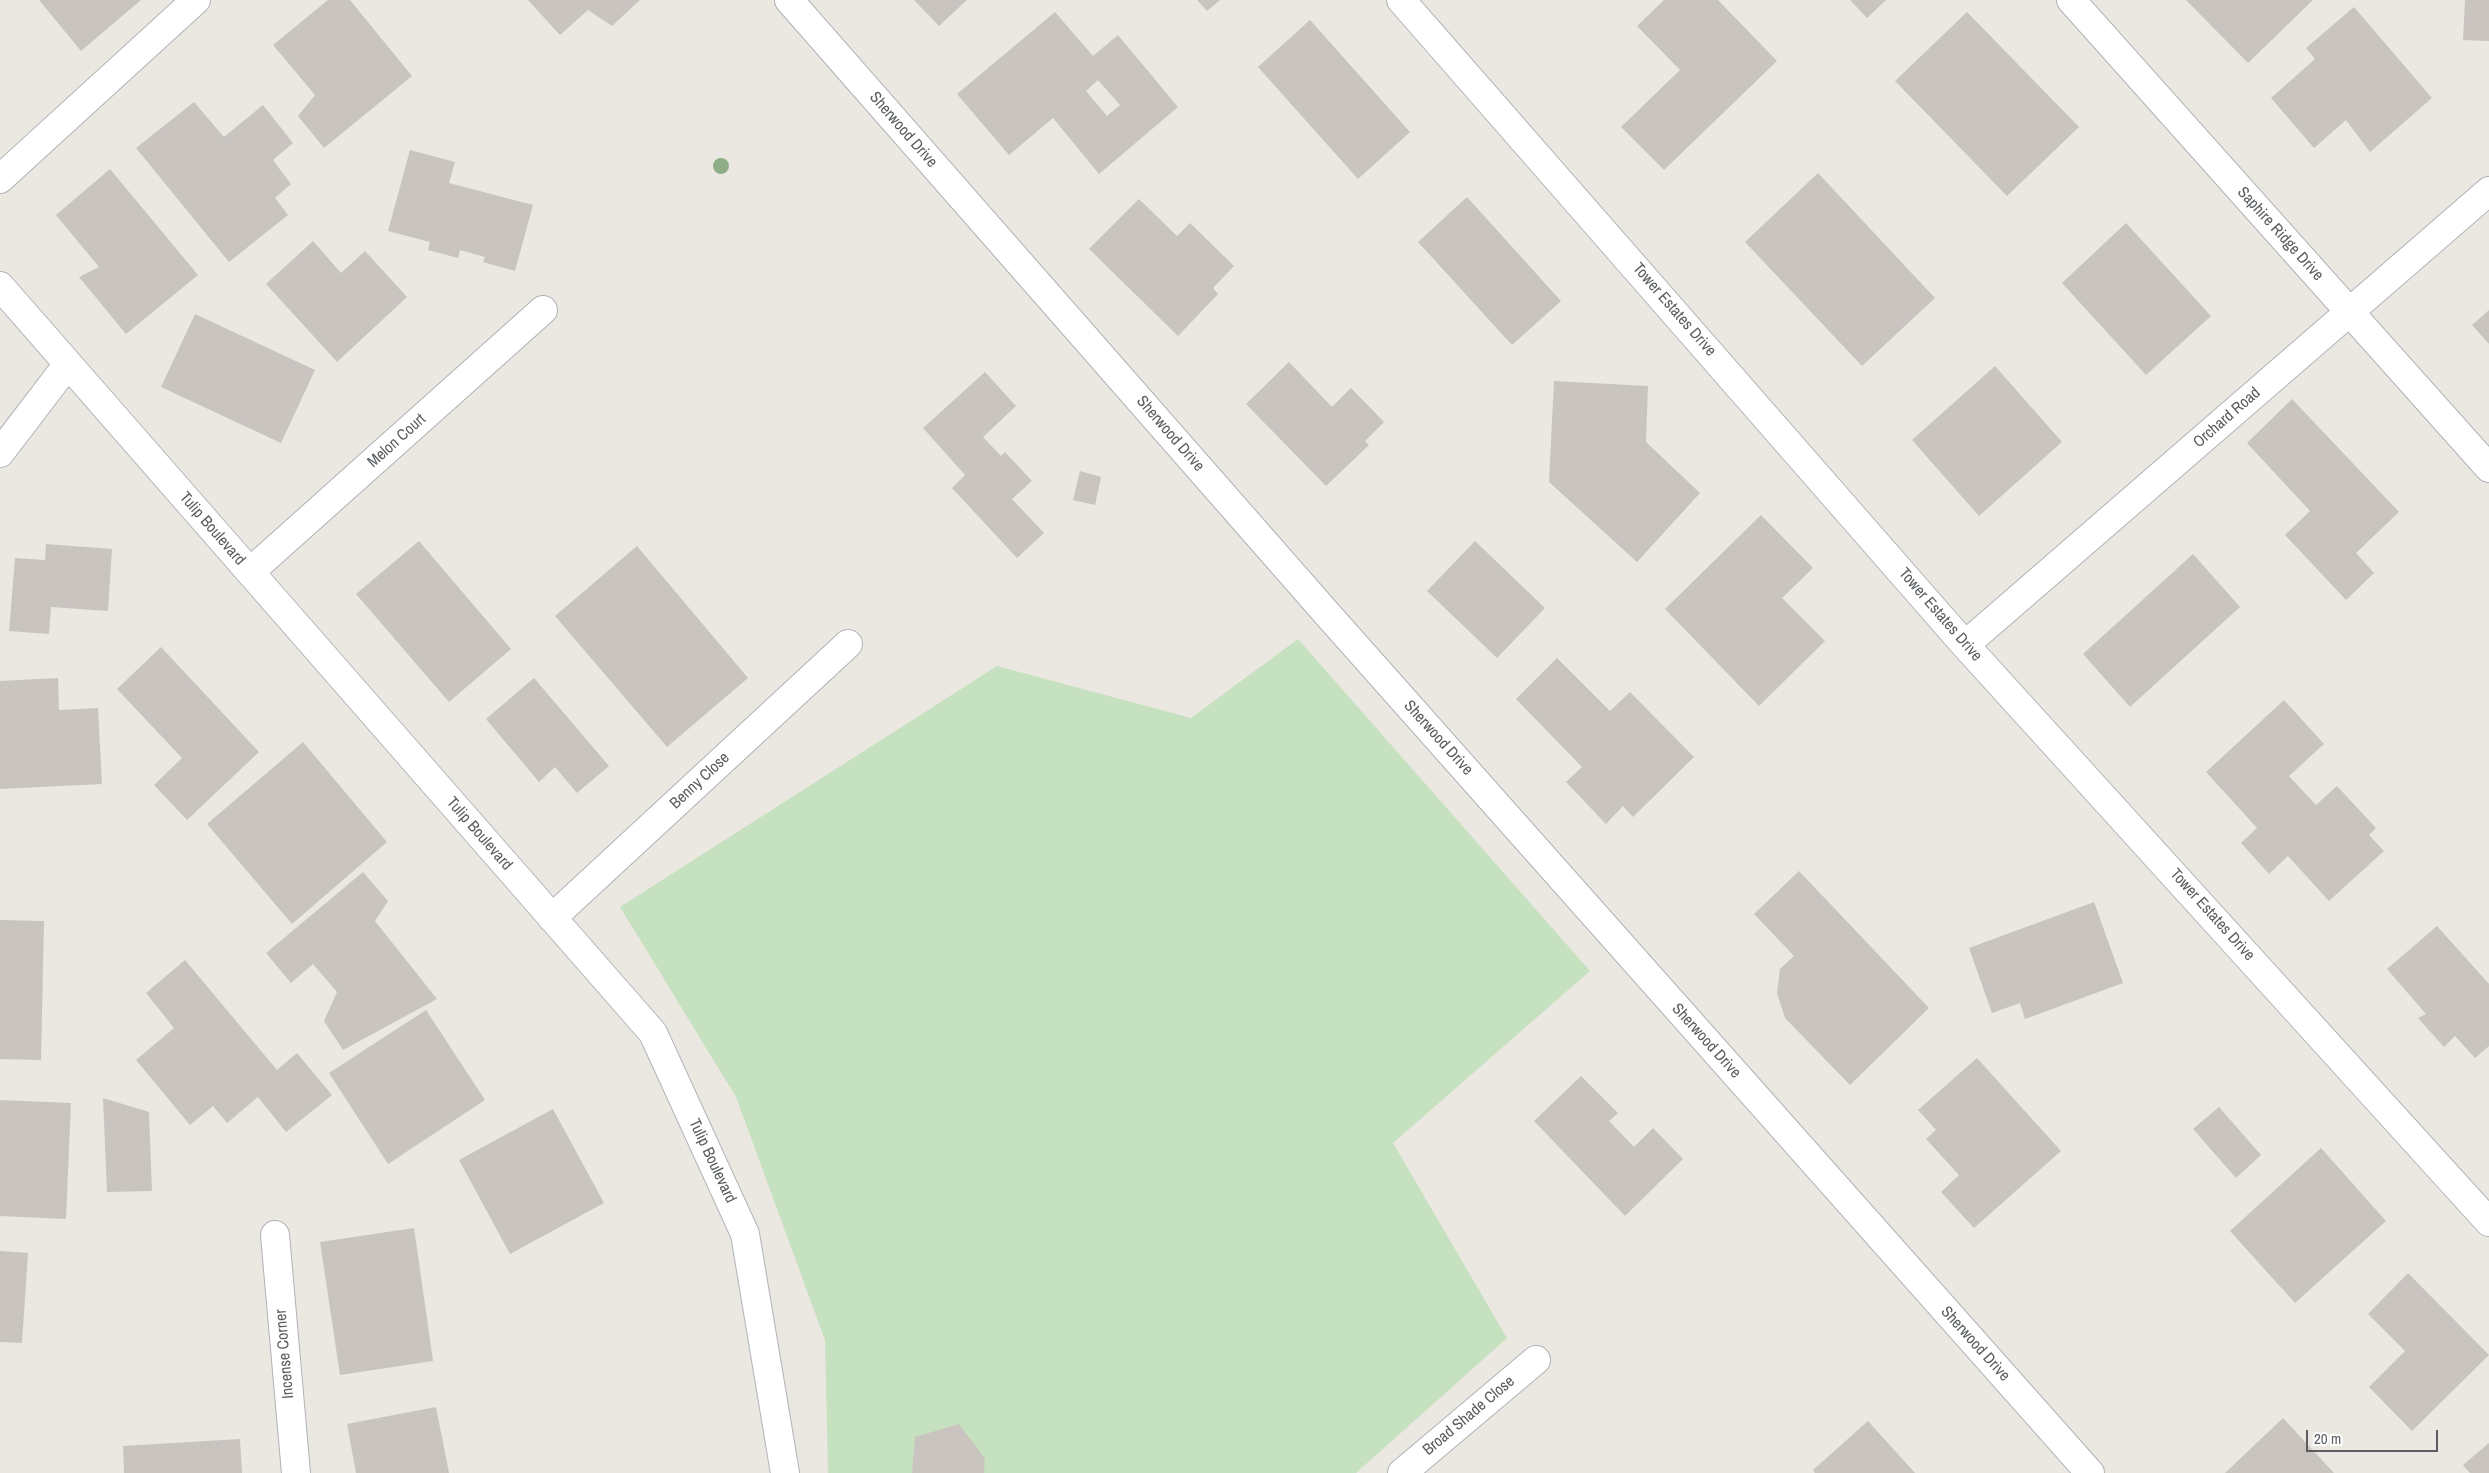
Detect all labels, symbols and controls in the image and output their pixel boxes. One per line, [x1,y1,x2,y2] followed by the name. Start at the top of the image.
[865,88,941,172] street label: Sherwood Drive
[2233,183,2327,285] street label: Saphire Ridge Drive
[1628,259,1720,361] street label: Tower Estates Drive
[2190,384,2264,452] street label: Orchard Road
[1132,392,1208,476] street label: Sherwood Drive
[364,410,430,472] street label: Melon Court
[175,488,249,570] street label: Tulip Boulevard
[1894,564,1986,666] street label: Tower Estates Drive
[1399,697,1477,779] street label: Sherwood Drive
[666,749,734,813] street label: Benny Close
[442,793,516,875] street label: Tulip Boulevard
[2166,865,2258,965] street label: Tower Estates Drive
[1667,1000,1745,1082] street label: Sherwood Drive
[684,1116,740,1206] street label: Tulip Boulevard
[1936,1303,2014,1385] street label: Sherwood Drive
[272,1308,298,1400] street label: Incense Corner
[1419,1372,1519,1460] street label: Broad Shade Close
[2309,1420,2442,1452] scale bar
[2314,1428,2341,1449] text: 20 m

